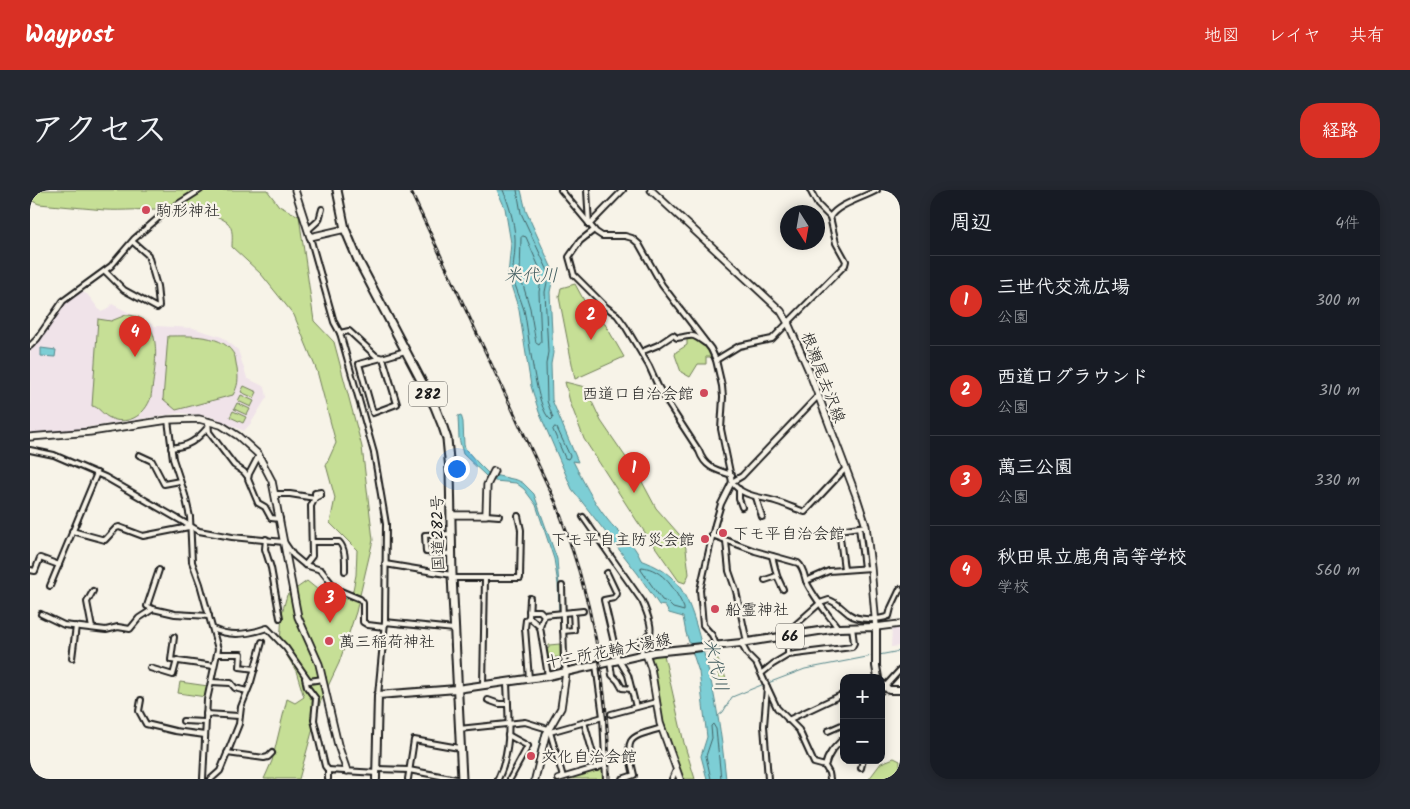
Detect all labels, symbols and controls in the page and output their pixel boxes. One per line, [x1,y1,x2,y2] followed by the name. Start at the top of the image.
[25,16,114,55] text: Waypost
[1204,22,1240,51] text: 地図
[1268,22,1321,51] text: レイヤ
[1349,22,1385,51] text: 共有
[1300,103,1380,158] button: 経路
[30,104,168,160] text: アクセス
[156,199,220,224] place label: 駒形神社
[140,204,152,216] marker: 駒形神社
[780,205,825,250] north arrow
[950,207,992,240] text: 周辺
[1335,211,1360,236] text: 4件
[504,262,558,291] water label: 米代川
[997,273,1130,303] text: 三世代交流広場
[964,288,968,313] text: 1
[1316,288,1360,313] text: 300 m
[575,299,607,340] pin: 2
[997,305,1029,330] text: 公園
[119,316,151,357] pin: 4
[794,328,851,427] street label: 根瀬尾去沢線
[997,363,1149,393] text: 西道口グラウンド
[961,378,971,403] text: 2
[1319,378,1360,403] text: 310 m
[409,382,447,406] road number: 282
[582,382,694,407] place label: 西道口自治会館
[698,387,710,399] marker: 西道口自治会館
[997,395,1029,420] text: 公園
[618,452,650,493] pin: 1
[997,453,1073,483] text: 萬三公園
[444,456,470,482] your location
[962,468,970,493] text: 3
[1315,468,1360,493] text: 330 m
[997,485,1029,510] text: 公園
[425,495,452,571] street label: 国道282号
[733,522,845,547] place label: 下モ平自治会館
[717,527,729,539] marker: 下モ平自治会館
[551,528,695,553] place label: 下モ平自主防災会館
[699,533,711,545] marker: 下モ平自主防災会館
[997,543,1187,573] text: 秋田県立鹿角高等学校
[962,558,970,583] text: 4
[1315,558,1360,583] text: 560 m
[997,575,1029,600] text: 学校
[314,582,346,623] pin: 3
[725,598,789,623] place label: 船霊神社
[709,603,721,615] marker: 船霊神社
[776,624,804,648] road number: 66
[543,627,674,676] street label: 十二所花輪大湯線
[339,630,435,655] place label: 萬三稲荷神社
[323,635,335,647] marker: 萬三稲荷神社
[694,636,735,695] water label: 米代川
[840,674,885,764] map controls
[840,674,885,719] button: +
[840,719,885,764] button: −
[541,745,637,770] place label: 文化自治会館
[525,750,537,762] marker: 文化自治会館

